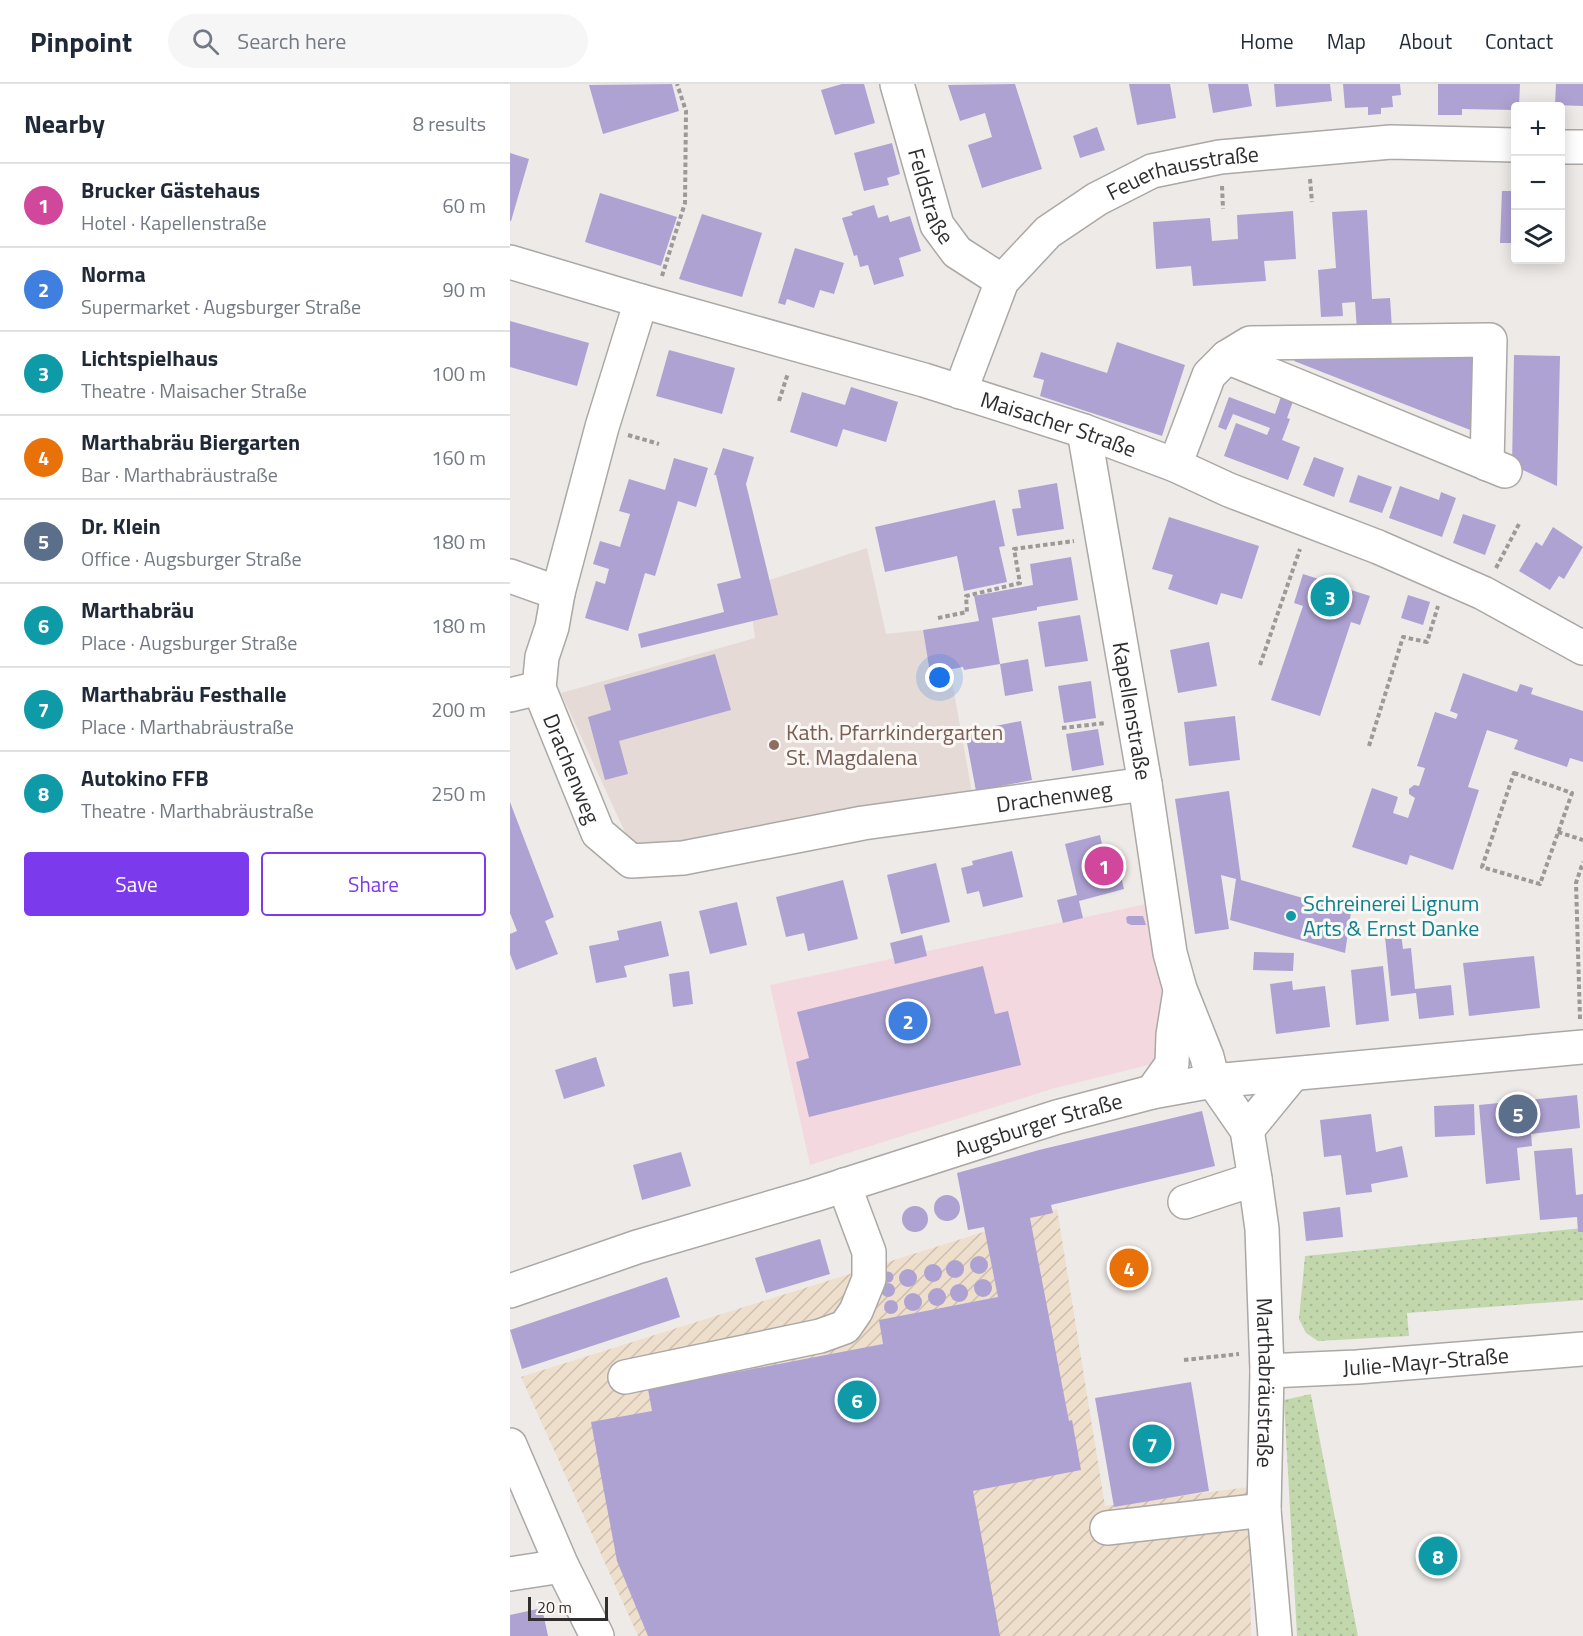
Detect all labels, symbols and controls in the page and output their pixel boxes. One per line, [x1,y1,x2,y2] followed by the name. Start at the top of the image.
[168,14,588,68] search box
[30,20,132,63] text: Pinpoint
[237,24,346,58] text: Search here
[189,25,222,58] icon: search
[1240,25,1294,57] text: Home
[1327,25,1366,57] text: Map
[1399,25,1452,57] text: About
[1485,25,1553,57] text: Contact
[1511,102,1565,264] map controls
[1511,102,1565,156] button: +
[24,104,105,143] text: Nearby
[413,108,486,139] text: 8 results
[1100,137,1260,209] street label: Feuerhausstraße
[899,144,963,251] street label: Feldstraße
[1511,156,1565,210] button: −
[81,173,260,207] text: Brucker Gästehaus
[38,190,49,221] text: 1
[442,190,486,221] text: 60 m
[81,207,267,238] text: Hotel · Kapellenstraße
[1511,210,1565,264] button: layers
[81,257,146,291] text: Norma
[38,274,49,305] text: 2
[442,274,486,305] text: 90 m
[81,291,361,322] text: Supermarket · Augsburger Straße
[81,341,218,375] text: Lichtspielhaus
[38,358,49,389] text: 3
[431,358,486,389] text: 100 m
[81,375,307,406] text: Theatre · Maisacher Straße
[976,382,1141,466] street label: Maisacher Straße
[81,425,300,459] text: Marthabräu Biergarten
[38,442,49,473] text: 4
[431,442,486,473] text: 160 m
[81,459,278,490] text: Bar · Marthabräustraße
[81,509,161,543] text: Dr. Klein
[38,526,49,557] text: 5
[431,526,486,557] text: 180 m
[81,543,302,574] text: Office · Augsburger Straße
[1310,574,1350,620] pin: 3
[81,593,194,627] text: Marthabräu
[38,610,49,641] text: 6
[431,610,486,641] text: 180 m
[81,627,297,658] text: Place · Augsburger Straße
[1104,639,1161,783] street label: Kapellenstraße
[925,663,954,692] your location
[81,677,287,711] text: Marthabräu Festhalle
[38,694,49,725] text: 7
[431,694,486,725] text: 200 m
[534,708,609,829] street label: Drachenweg
[81,711,294,742] text: Place · Marthabräustraße
[786,715,1003,774] place label: Kath. Pfarrkindergarten St. Magdalena
[767,738,781,752] marker: Kath. Pfarrkindergarten St. Magdalena
[81,761,209,795] text: Autokino FFB
[994,772,1114,821] street label: Drachenweg
[38,778,49,809] text: 8
[431,778,486,809] text: 250 m
[81,795,314,826] text: Theatre · Marthabräustraße
[1084,844,1124,888] pin: 1
[24,852,249,916] button: Save
[261,852,486,916] button: Share
[1303,886,1479,945] place label: Schreinerei Lignum Arts & Ernst Danke
[1284,909,1298,923] marker: Schreinerei Lignum Arts & Ernst Danke
[888,998,928,1044] pin: 2
[950,1084,1126,1166] street label: Augsburger Straße
[1498,1092,1538,1136] pin: 5
[1110,1246,1148,1290] pin: 4
[1247,1297,1284,1468] street label: Marthabräustraße
[1342,1338,1510,1385] street label: Julie-Mayr-Straße
[838,1378,876,1422] pin: 6
[1132,1422,1172,1466] pin: 7
[1418,1534,1458,1578] pin: 8
[528,1594,608,1622] scale bar
[537,1595,572,1619] text: 20 m

